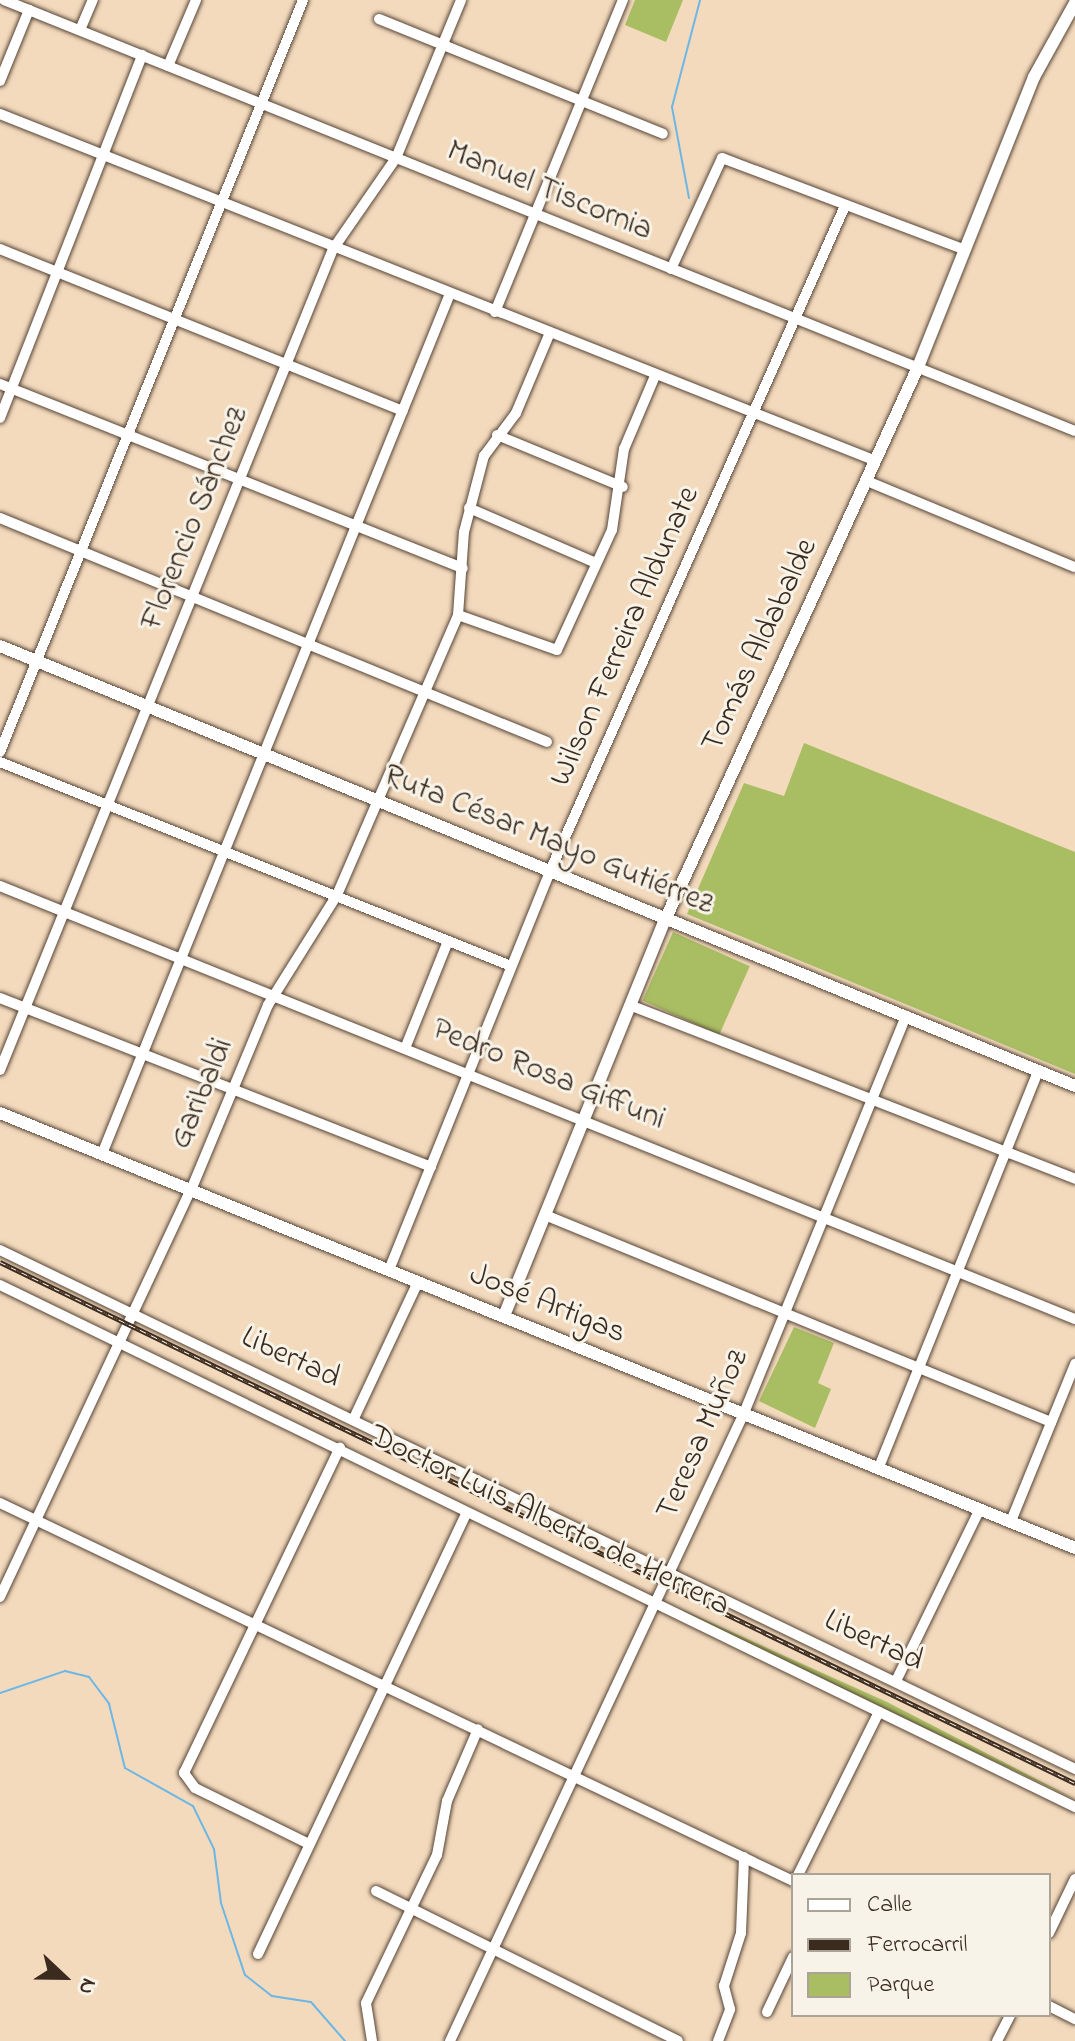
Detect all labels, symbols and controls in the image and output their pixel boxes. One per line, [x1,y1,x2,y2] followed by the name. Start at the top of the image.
[441,133,657,251] street label: Manuel Tiscornia
[134,402,258,636] street label: Florencio Sánchez
[543,481,709,793] street label: Wilson Ferreira Aldunate
[695,533,827,759] street label: Tomás Aldabalde
[378,757,718,925] street label: Ruta César Mayo Gutiérrez
[426,1012,670,1140] street label: Pedro Rosa Giffuni
[163,1033,243,1155] street label: Garibaldi
[463,1256,631,1354] street label: José Artigas
[234,1319,346,1399] street label: Libertad
[649,1344,759,1526] street label: Teresa Muñoz
[363,1418,735,1626] street label: Doctor Luis Alberto de Herrera
[817,1602,929,1682] street label: Libertad
[791,1873,1051,2017] legend
[867,1888,912,1923] text: Calle
[867,1928,968,1963] text: Ferrocarril
[24,1937,104,2017] north arrow
[867,1968,934,2003] text: Parque
[69,1973,104,1999] text: N

